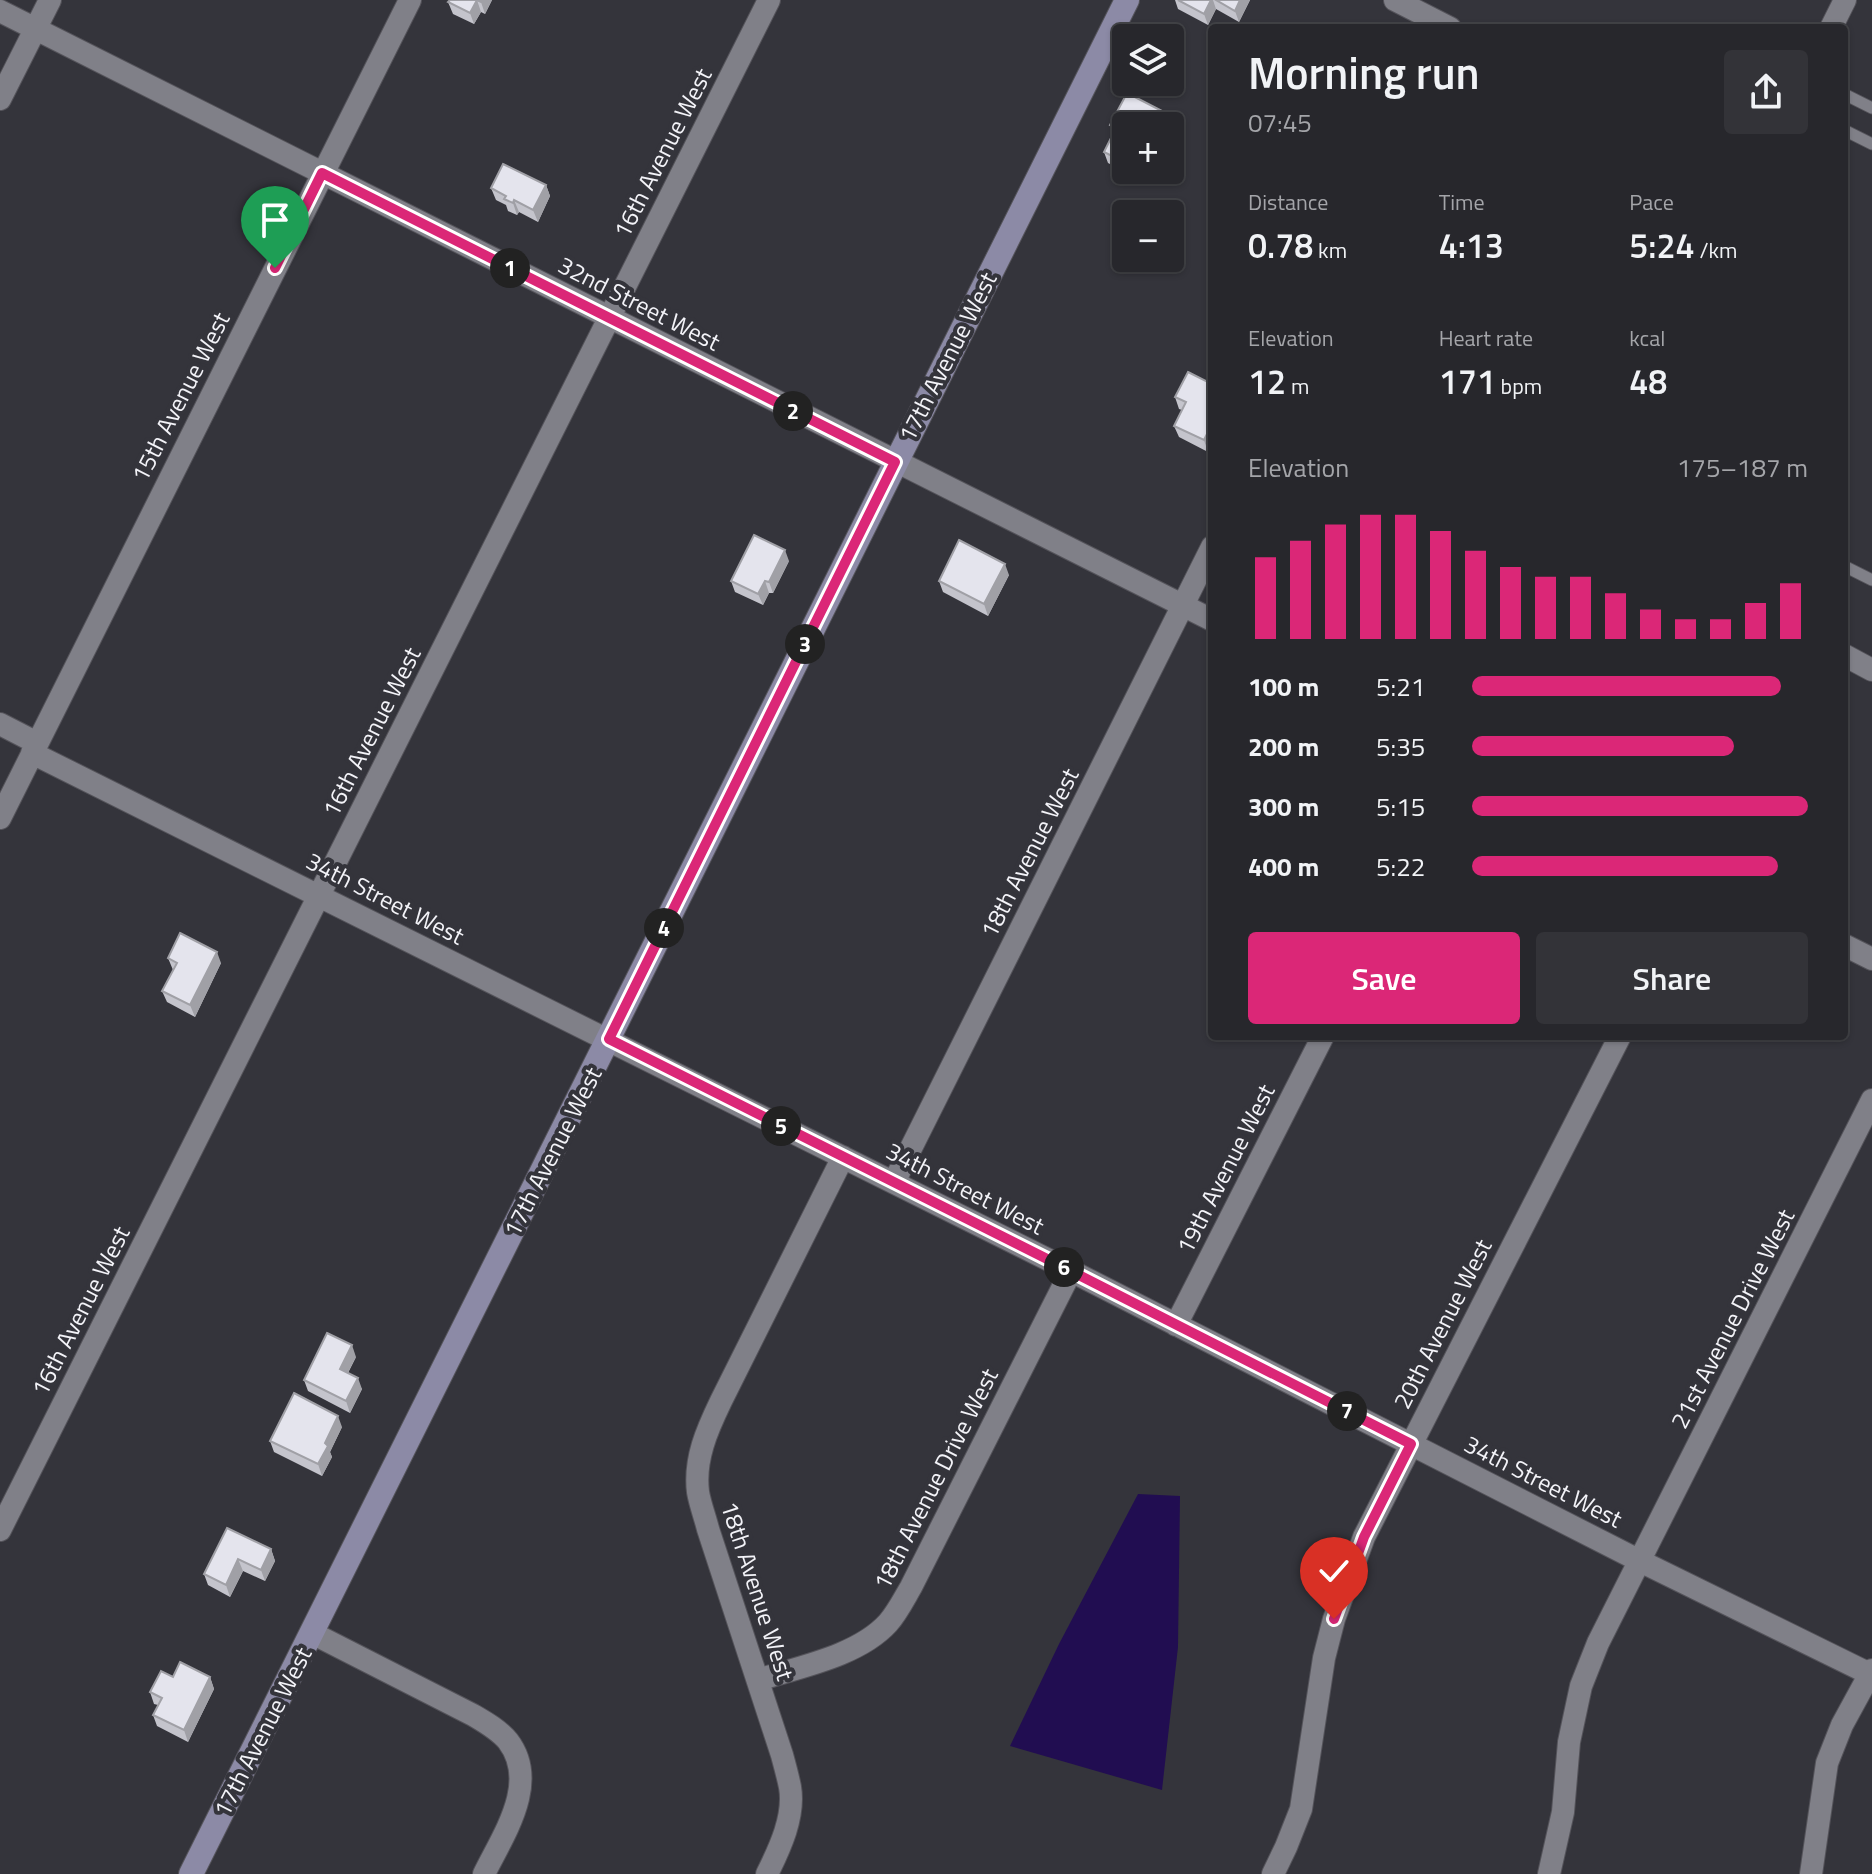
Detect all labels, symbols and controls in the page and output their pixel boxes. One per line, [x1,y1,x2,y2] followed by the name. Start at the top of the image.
[1112,24,1184,272] map controls
[1112,24,1184,96] button: layers
[1248,39,1480,106] text: Morning run
[1724,50,1808,134] button: share
[604,61,721,244] street label: 16th Avenue West
[1248,103,1312,142] text: 07:45
[1112,112,1184,184] button: +
[1248,185,1328,219] text: Distance
[1439,185,1485,219] text: Time
[1629,185,1674,219] text: Pace
[241,186,309,268] pin
[253,198,297,242] icon: arrive
[1112,200,1184,272] button: −
[1248,219,1313,271] text: 0.78
[1439,219,1504,271] text: 4:13
[1629,219,1695,271] text: 5:24
[1313,233,1347,267] text: km
[1695,233,1737,267] text: /km
[552,247,727,360] street label: 32nd Street West
[490,248,530,288] pin: 1
[504,251,516,285] text: 1
[889,265,1006,448] street label: 17th Avenue West
[122,305,239,488] street label: 15th Avenue West
[1248,321,1334,355] text: Elevation
[1439,321,1533,355] text: Heart rate
[1629,321,1665,355] text: kcal
[1248,355,1286,407] text: 12
[1439,355,1496,407] text: 171
[1629,355,1667,407] text: 48
[1286,369,1309,403] text: m
[1496,369,1542,403] text: bpm
[773,391,813,431] pin: 2
[787,394,799,428] text: 2
[1248,448,1349,487] text: Elevation
[1677,448,1808,487] text: 175–187 m
[785,624,825,664] pin: 3
[799,627,811,661] text: 3
[313,640,430,823] street label: 16th Avenue West
[1248,667,1319,706] text: 100 m
[1376,667,1425,706] text: 5:21
[1248,727,1319,766] text: 200 m
[1376,727,1425,766] text: 5:35
[971,761,1088,944] street label: 18th Avenue West
[1248,787,1319,826] text: 300 m
[1376,787,1425,826] text: 5:15
[300,843,471,954] street label: 34th Street West
[1248,847,1319,886] text: 400 m
[1376,847,1425,886] text: 5:22
[644,908,684,948] pin: 4
[658,911,670,945] text: 4
[1248,932,1520,1024] button: Save
[1536,932,1808,1024] button: Share
[494,1060,611,1243] street label: 17th Avenue West
[1167,1077,1284,1260] street label: 19th Avenue West
[761,1106,801,1146] pin: 5
[775,1109,787,1143] text: 5
[880,1133,1051,1244] street label: 34th Street West
[1661,1202,1803,1435] street label: 21st Avenue Drive West
[22,1219,139,1402] street label: 16th Avenue West
[1384,1232,1501,1415] street label: 20th Avenue West
[1044,1247,1084,1287] pin: 6
[1058,1250,1070,1284] text: 6
[864,1361,1007,1595] street label: 18th Avenue Drive West
[1327,1391,1367,1431] pin: 7
[1341,1394,1353,1428] text: 7
[1458,1426,1629,1537] street label: 34th Street West
[712,1497,804,1685] street label: 18th Avenue West
[1300,1537,1368,1619] pin
[1312,1549,1356,1593] icon: check
[204,1640,321,1823] street label: 17th Avenue West

